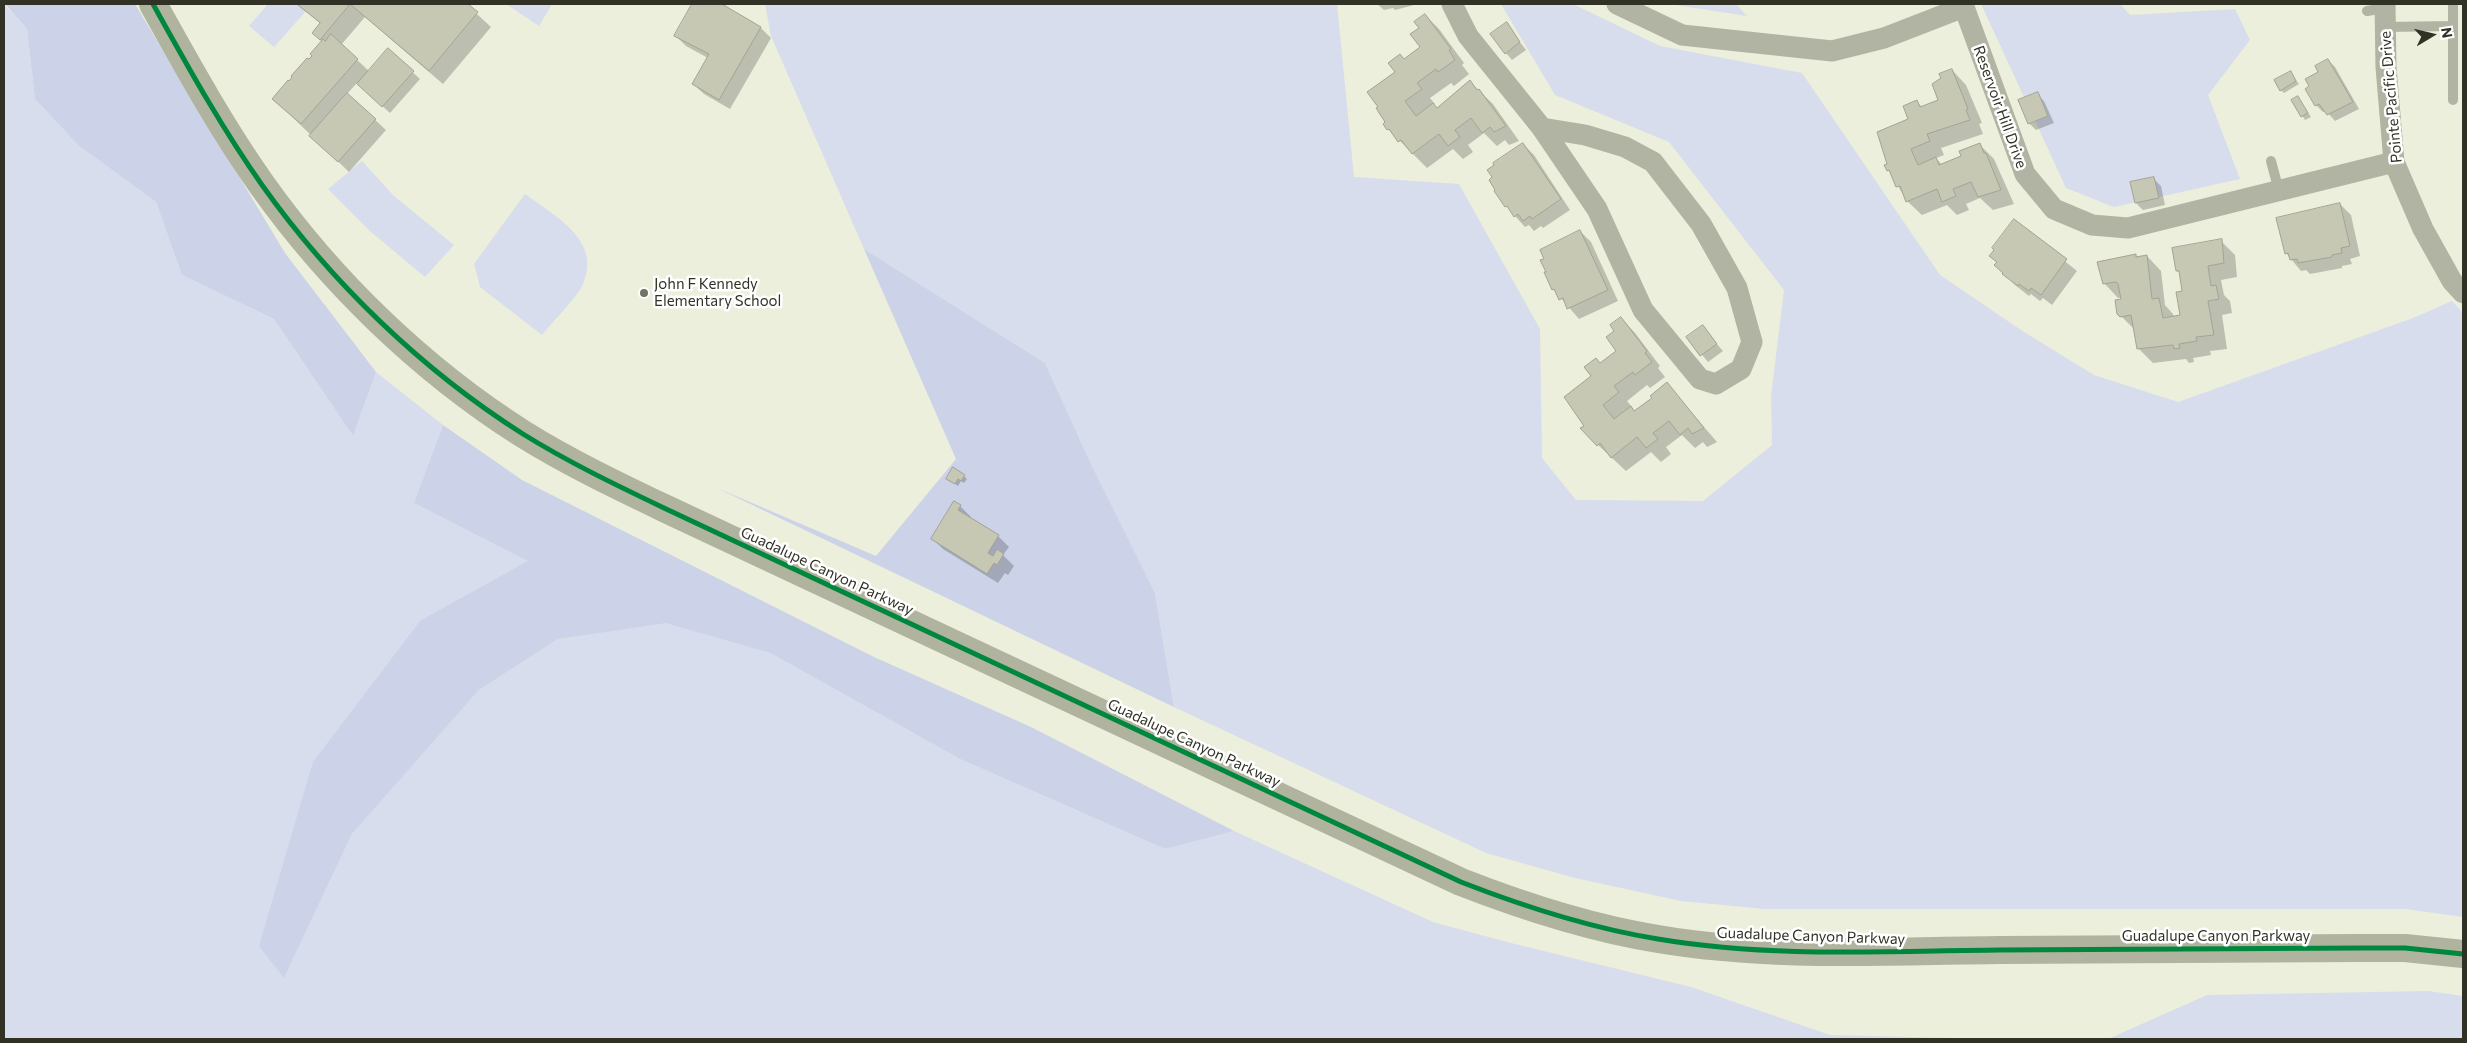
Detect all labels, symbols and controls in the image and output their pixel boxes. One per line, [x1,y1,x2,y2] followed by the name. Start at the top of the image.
[2407,10,2457,60] north arrow
[2438,26,2457,39] text: N
[2376,30,2406,164] street label: Pointe Pacific Drive
[1969,43,2031,171] street label: Reservoir Hill Drive
[654,275,781,310] place label: John F Kennedy Elementary School
[638,287,650,299] marker: John F Kennedy Elementary School
[738,523,916,619] street label: Guadalupe Canyon Parkway
[1105,695,1283,791] street label: Guadalupe Canyon Parkway
[1716,924,1906,948] street label: Guadalupe Canyon Parkway
[2122,927,2310,945] street label: Guadalupe Canyon Parkway

